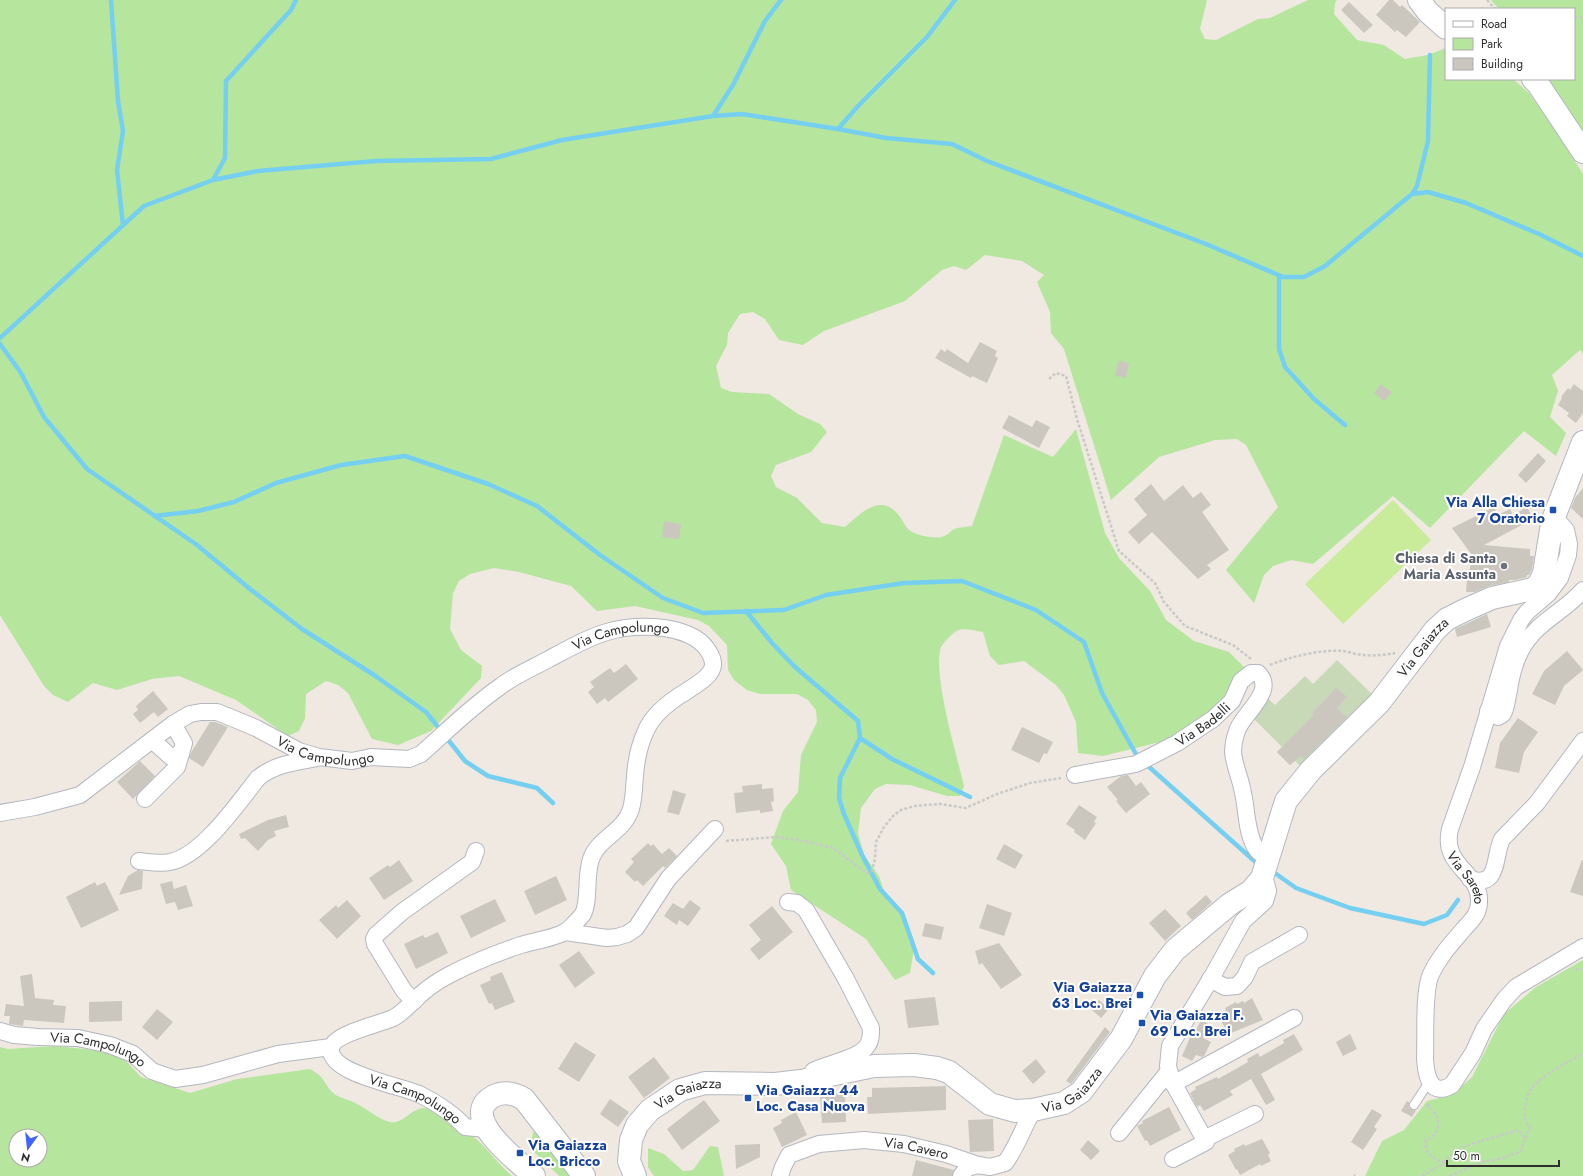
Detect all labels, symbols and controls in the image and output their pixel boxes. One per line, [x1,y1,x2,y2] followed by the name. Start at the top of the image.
[1445,8,1575,80] legend
[1481,15,1507,33] text: Road
[1481,35,1503,53] text: Park
[1481,55,1523,73] text: Building
[1445,492,1545,528] place label: Via Alla Chiesa 7 Oratorio
[1548,505,1558,515] marker: Via Alla Chiesa 7 Oratorio
[1395,548,1496,584] place label: Chiesa di Santa Maria Assunta
[1499,561,1509,571] marker: Chiesa di Santa Maria Assunta
[1392,613,1453,681] street label: Via Gaiazza
[568,617,671,655] street label: Via Campolungo
[1172,698,1235,751] street label: Via Badelli
[273,731,376,771] street label: Via Campolungo
[1442,847,1489,905] street label: Via Sareto
[1052,977,1132,1013] place label: Via Gaiazza 63 Loc. Brei
[1135,990,1145,1000] marker: Via Gaiazza 63 Loc. Brei
[1149,1005,1244,1041] place label: Via Gaiazza F. 69 Loc. Brei
[1137,1018,1147,1028] marker: Via Gaiazza F. 69 Loc. Brei
[50,1027,151,1072] street label: Via Campolungo
[1040,1063,1106,1118] street label: Via Gaiazza
[367,1069,466,1129] street label: Via Campolungo
[650,1073,722,1115] street label: Via Gaiazza
[755,1080,865,1116] place label: Via Gaiazza 44 Loc. Casa Nuova
[743,1093,753,1103] marker: Via Gaiazza 44 Loc. Casa Nuova
[8,1128,48,1168] north arrow
[883,1132,951,1164] street label: Via Cavero
[527,1135,607,1171] place label: Via Gaiazza Loc. Bricco
[1447,1142,1559,1168] scale bar
[1453,1147,1480,1165] text: 50 m
[515,1148,525,1158] marker: Via Gaiazza Loc. Bricco
[19,1149,32,1167] text: N

